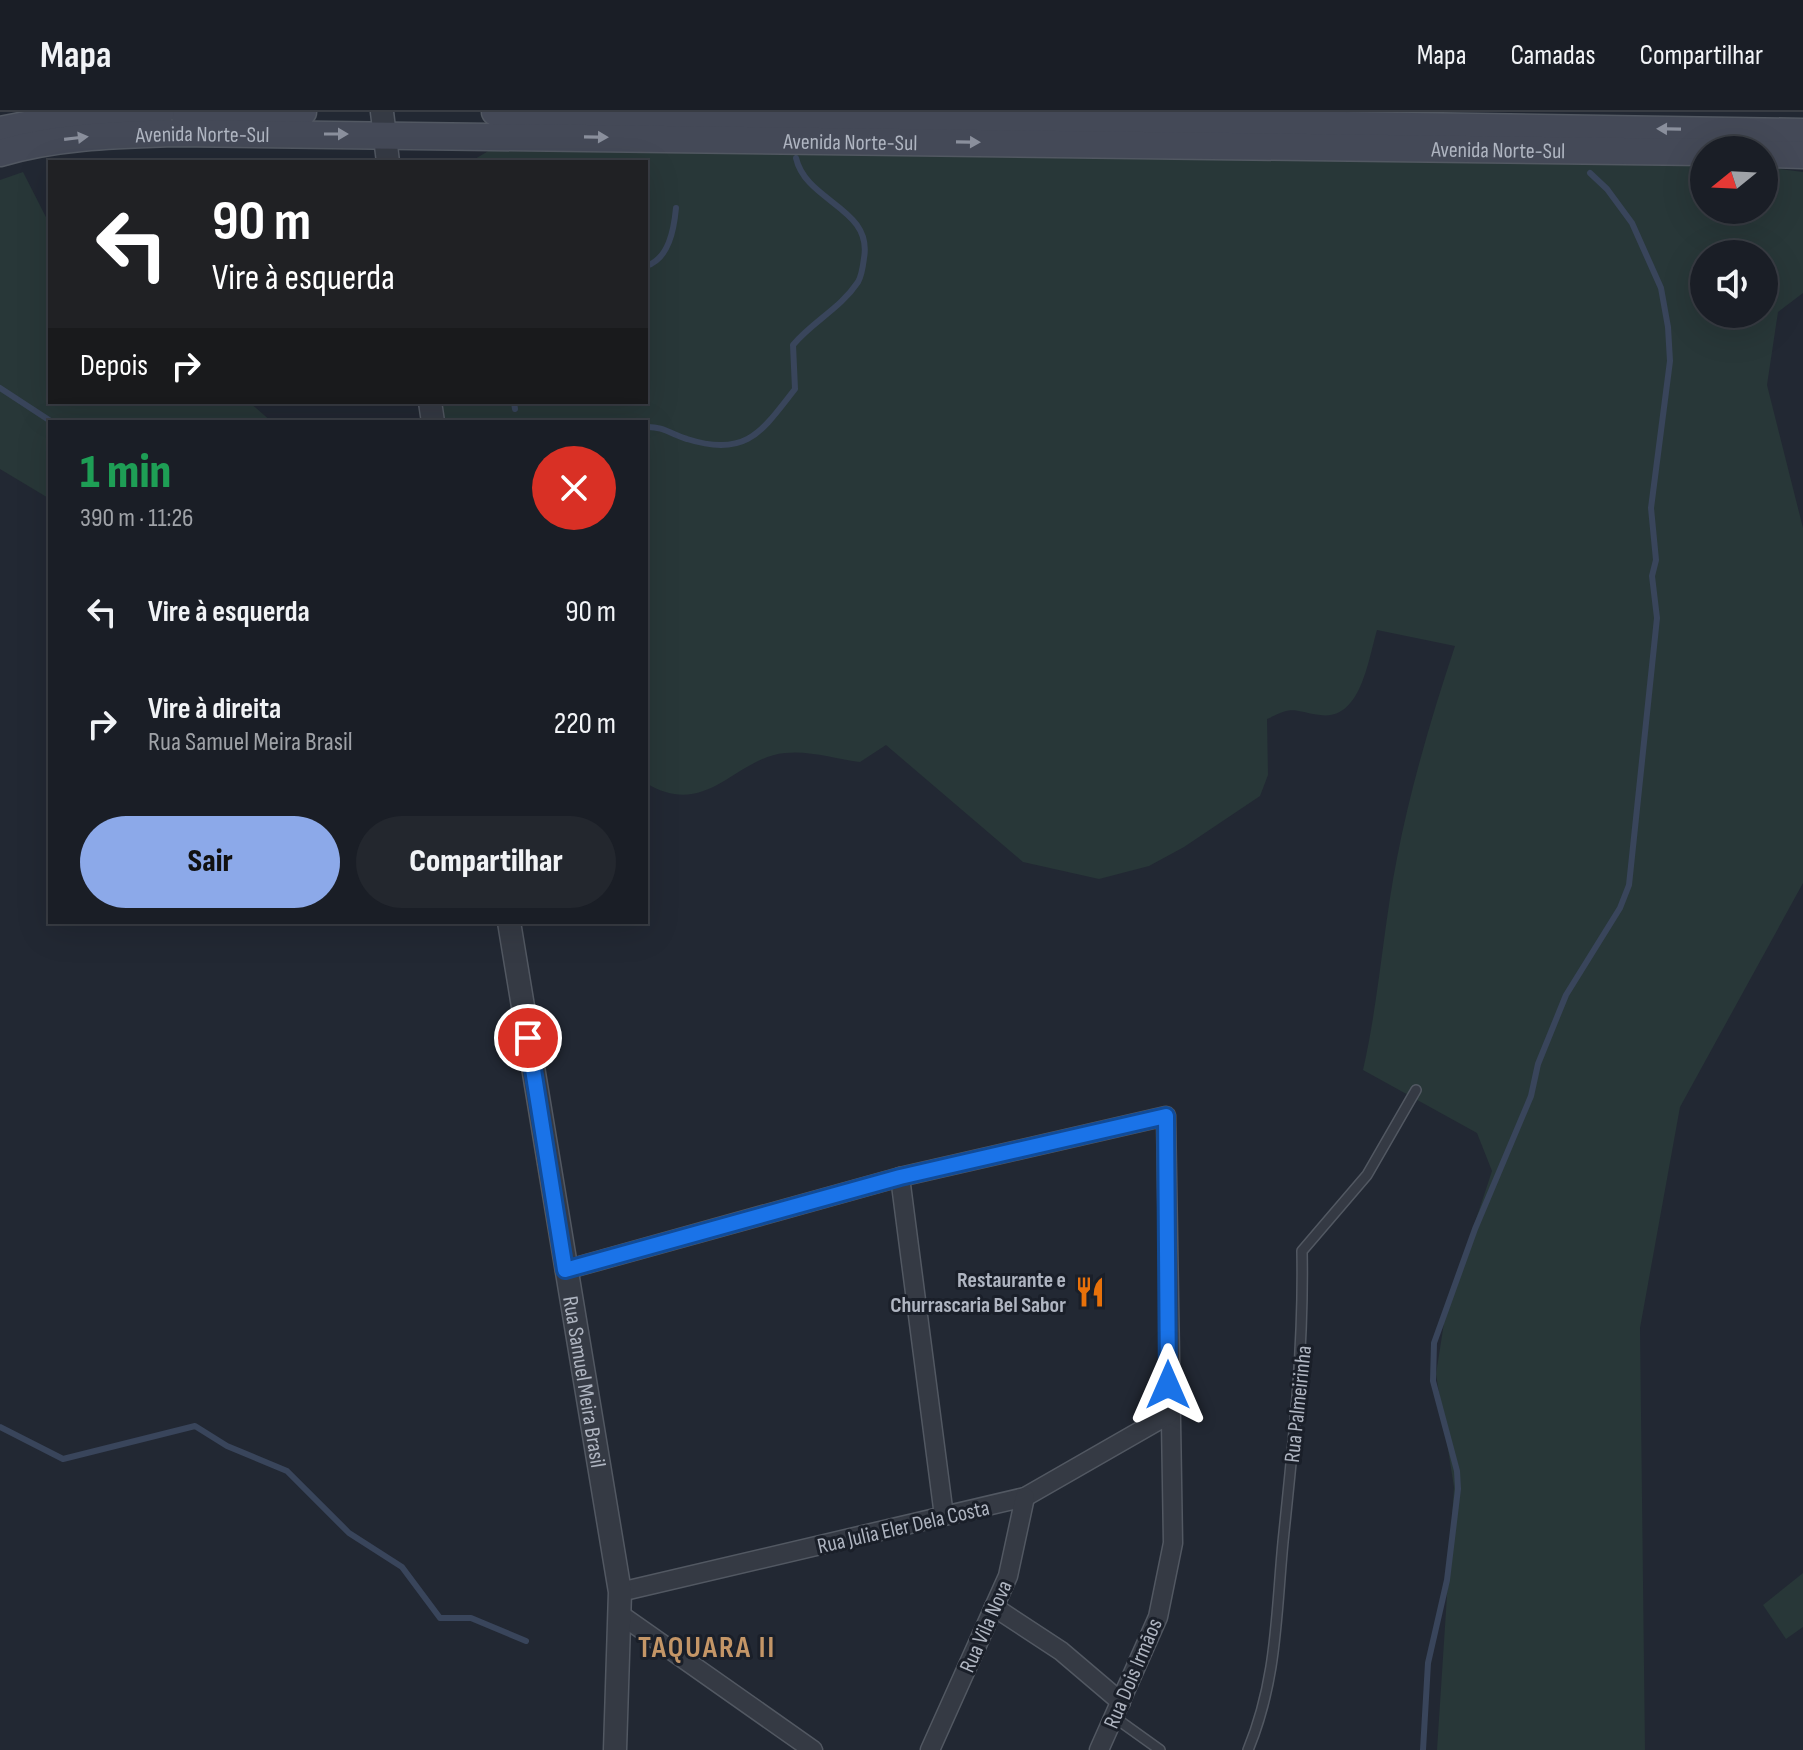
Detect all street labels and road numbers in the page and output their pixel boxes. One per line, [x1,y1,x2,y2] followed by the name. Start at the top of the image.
[134,121,270,149] street label: Avenida Norte-Sul
[782,129,917,157] street label: Avenida Norte-Sul
[1430,137,1565,165] street label: Avenida Norte-Sul
[556,1294,611,1470] street label: Rua Samuel Meira Brasil
[1279,1344,1318,1464] street label: Rua Palmeirinha
[815,1495,992,1560] street label: Rua Julia Eler Dela Costa
[954,1576,1019,1677] street label: Rua Vila Nova
[1098,1614,1169,1733] street label: Rua Dois Irmãos

